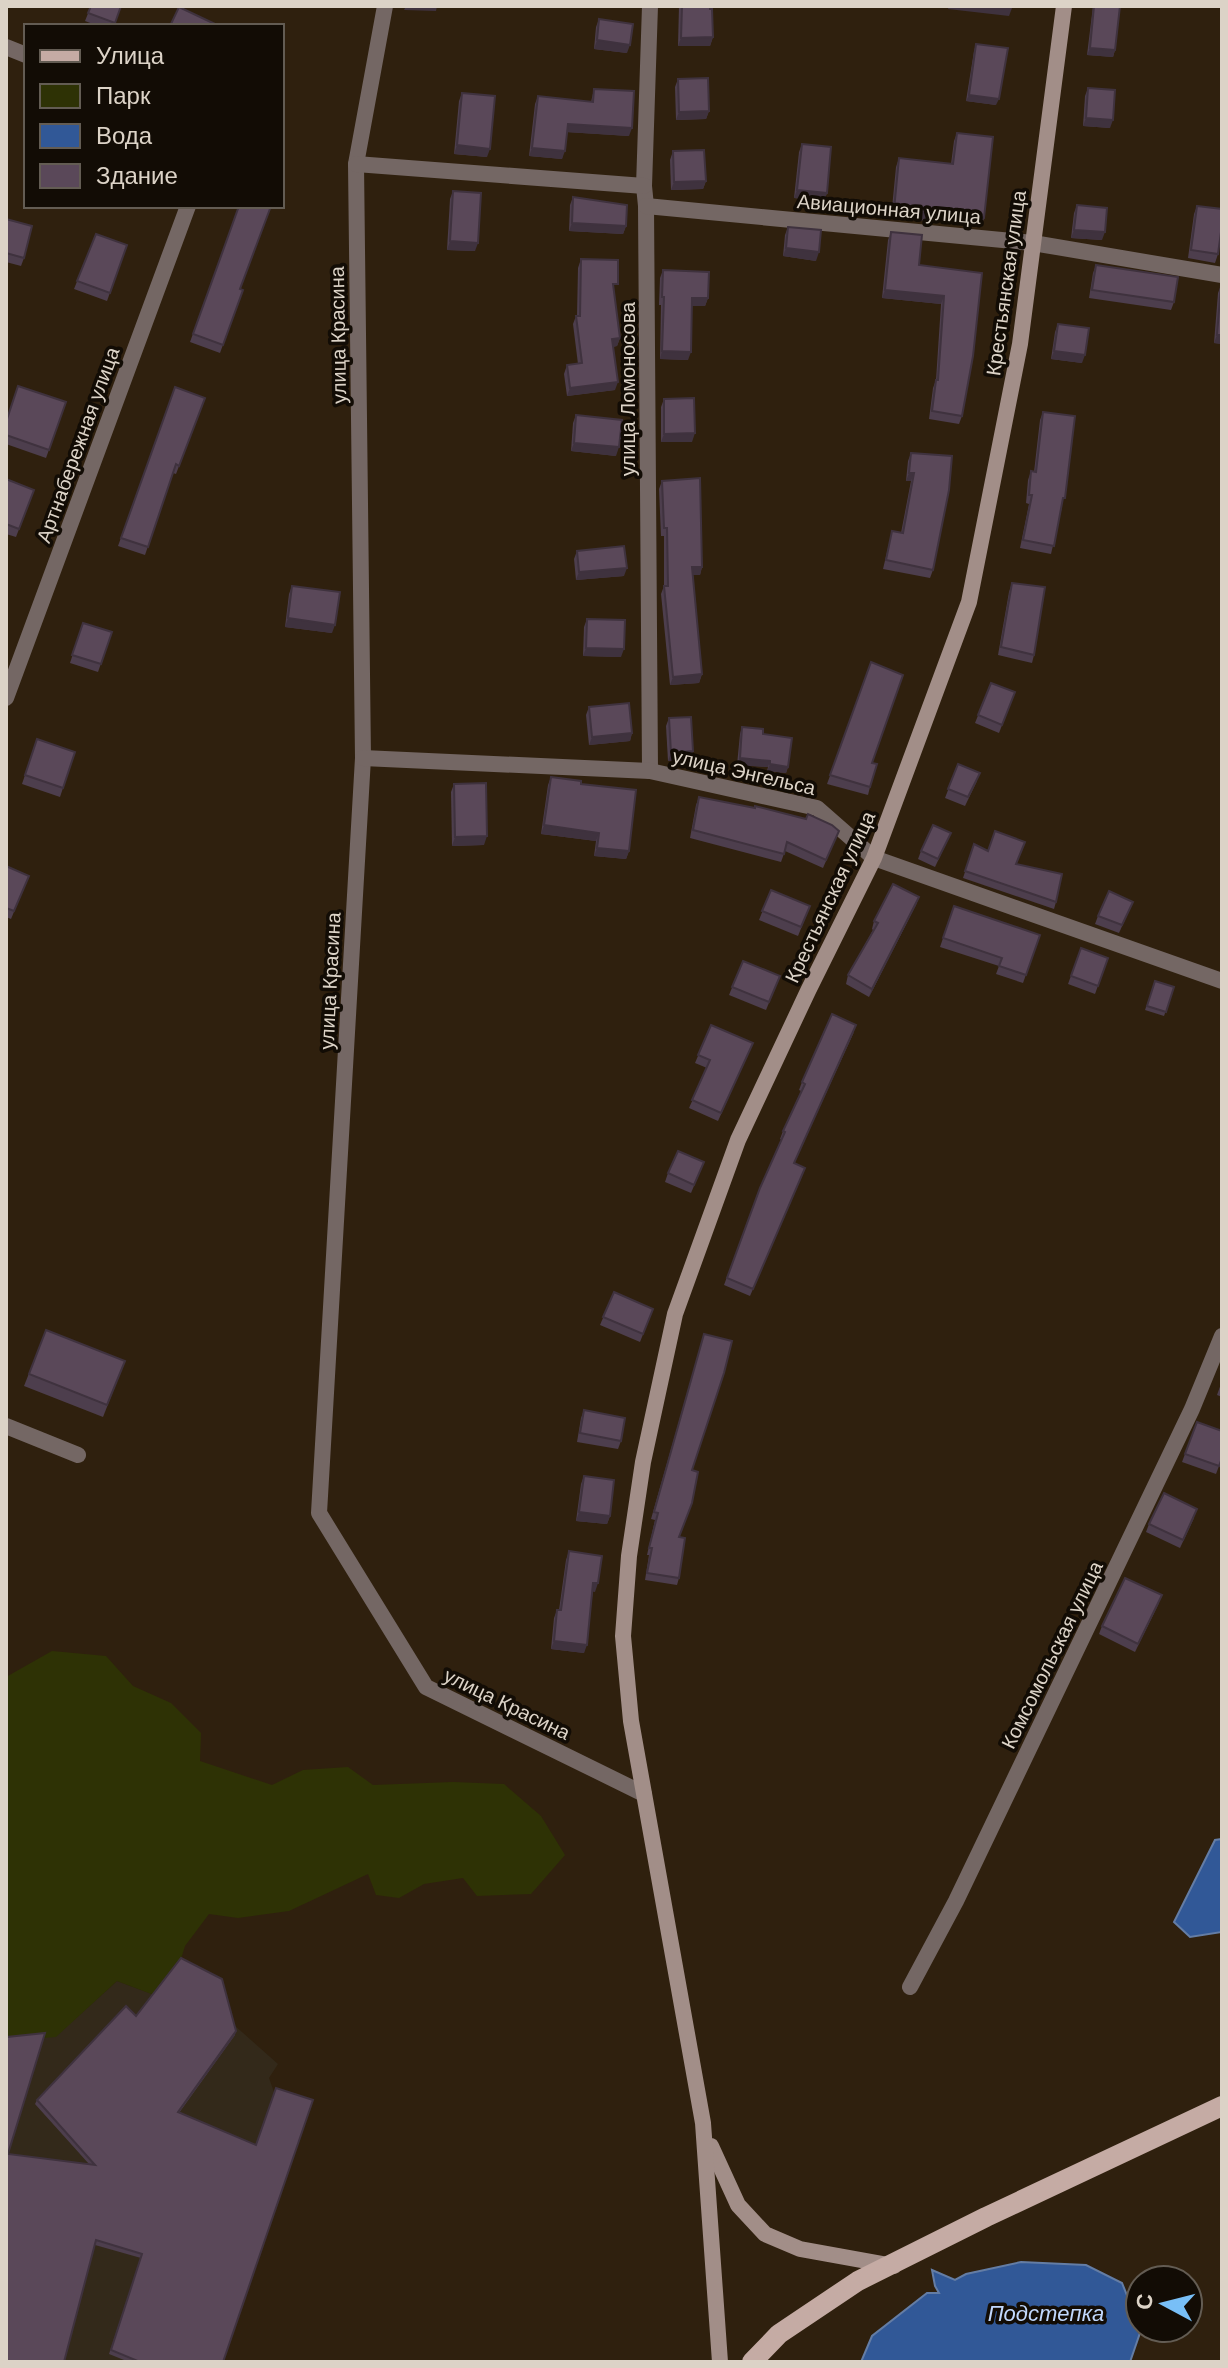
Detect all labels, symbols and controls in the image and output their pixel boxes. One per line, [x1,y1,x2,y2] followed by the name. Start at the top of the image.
[24,24,284,208] legend
[96,40,165,71] text: Улица
[96,80,151,111] text: Парк
[96,120,153,151] text: Вода
[96,160,178,191] text: Здание
[796,188,983,230] street label: Авиационная улица
[980,188,1032,377] street label: Крестьянская улица
[324,265,352,404] street label: улица Красина
[615,301,641,476] street label: улица Ломоносова
[30,343,126,546] street label: Артнабережная улица
[670,743,819,801] street label: улица Энгельса
[779,806,882,987] street label: Крестьянская улица
[313,911,347,1050] street label: улица Красина
[995,1556,1109,1753] street label: Комсомольская улица
[439,1662,575,1746] street label: улица Красина
[1124,2264,1204,2344] north arrow
[1129,2292,1160,2311] text: С
[988,2299,1104,2328] water label: Подстепка

